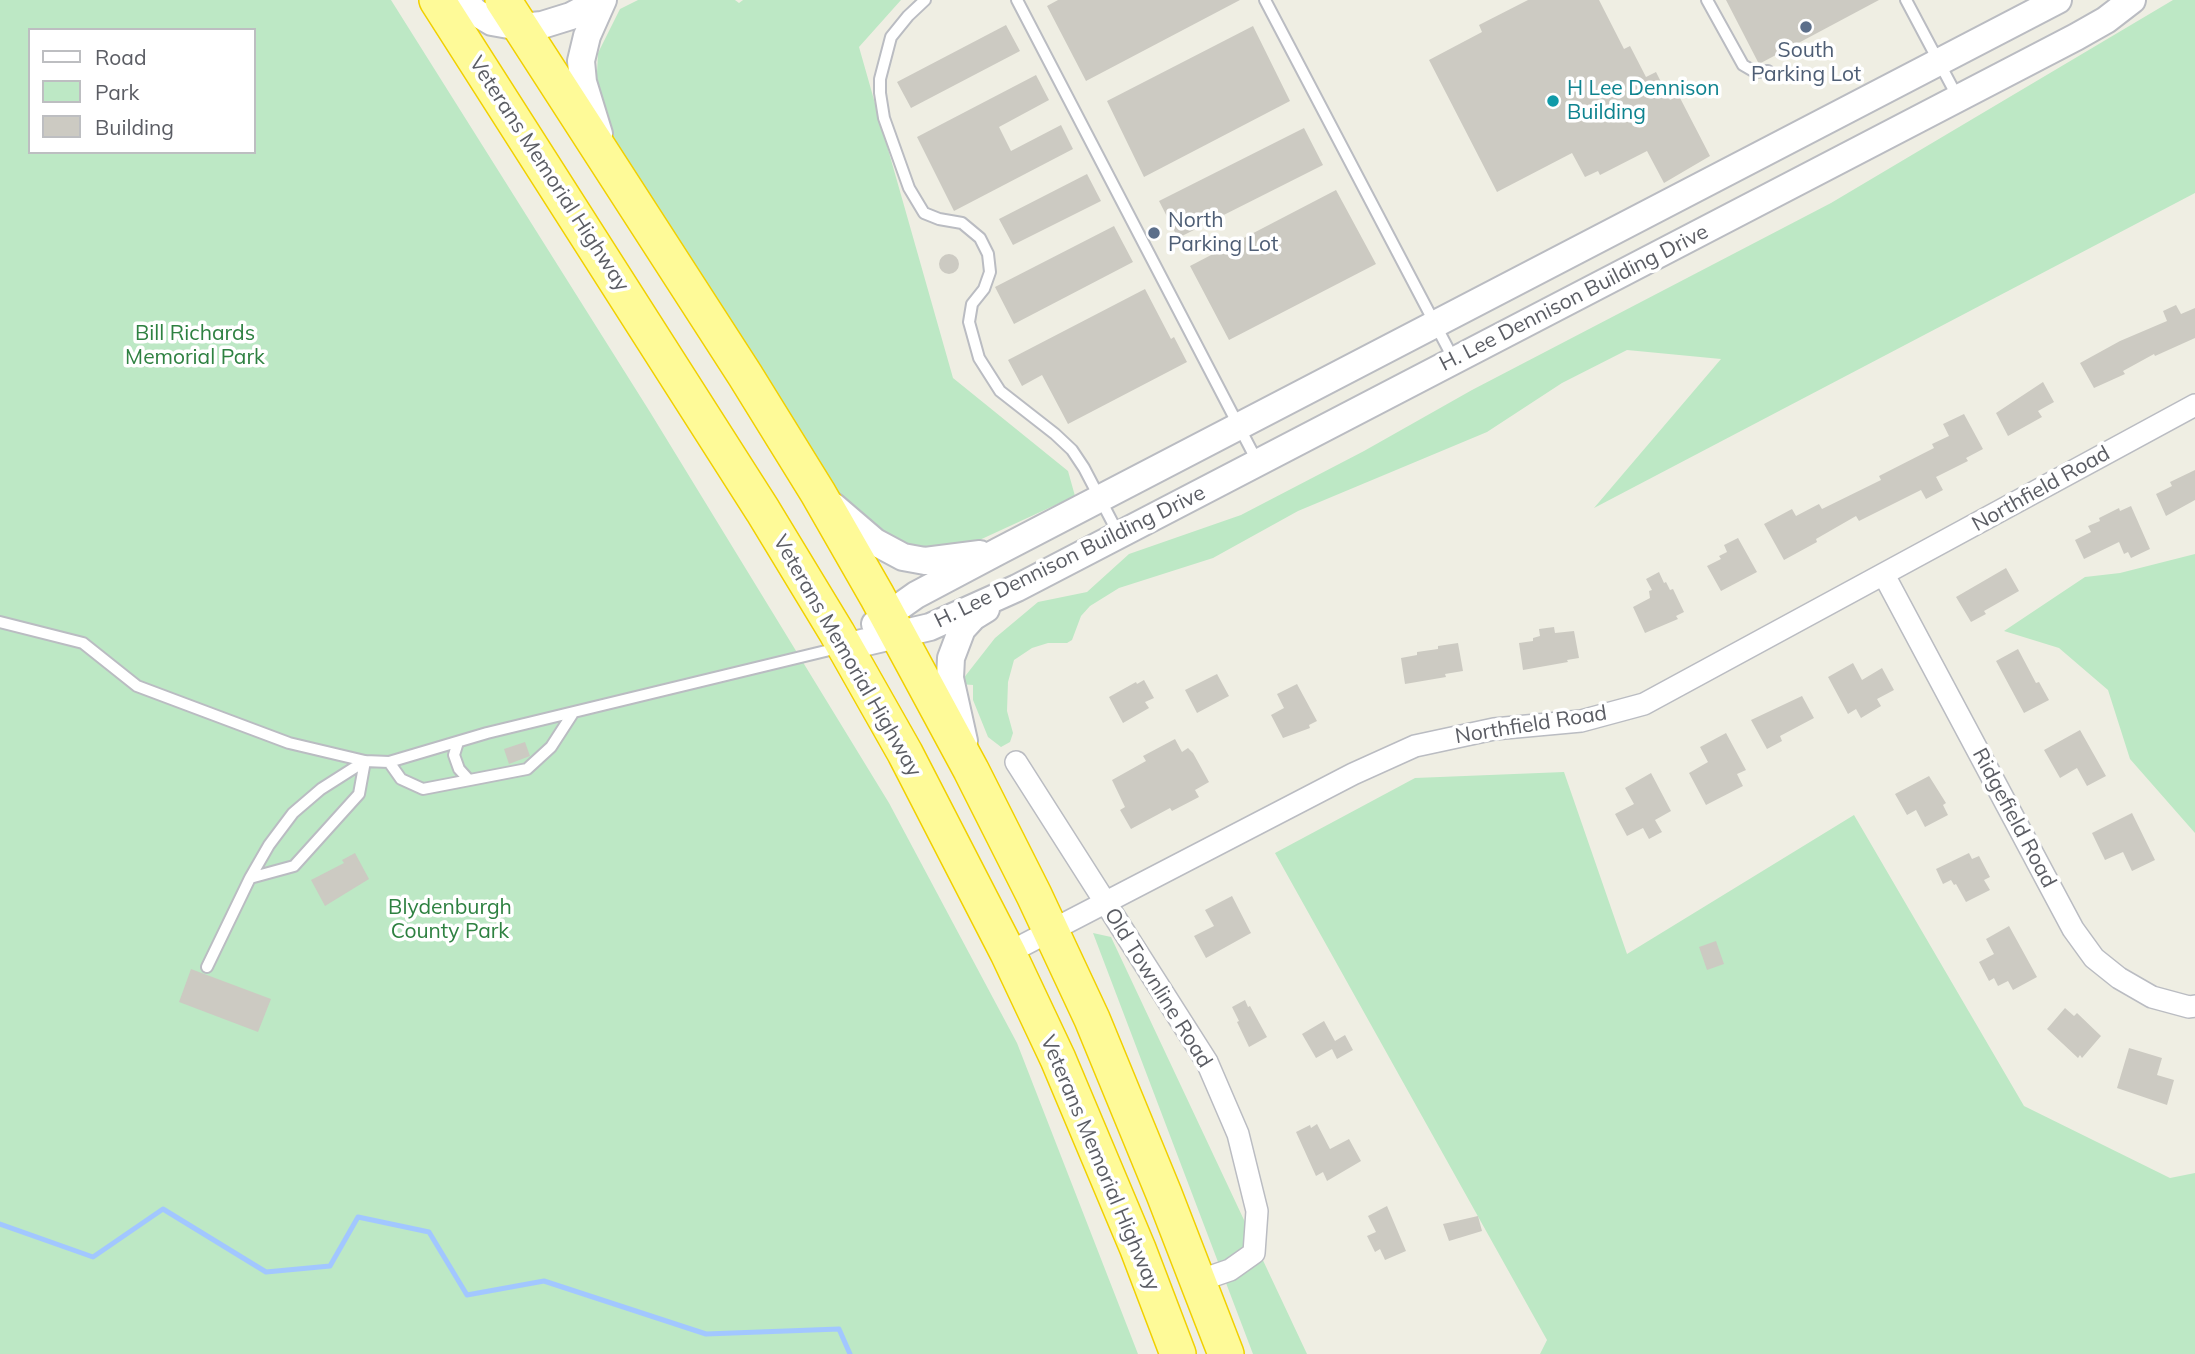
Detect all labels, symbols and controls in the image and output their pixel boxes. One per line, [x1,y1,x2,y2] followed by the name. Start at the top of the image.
[1798,19,1814,35] marker: South Parking Lot
[28,28,256,154] legend
[1751,38,1861,88] place label: South Parking Lot
[95,44,146,70] text: Road
[464,52,634,296] street label: Veterans Memorial Highway
[1567,76,1720,126] place label: H Lee Dennison Building
[95,79,139,105] text: Park
[1545,93,1561,109] marker: H Lee Dennison Building
[95,114,174,140] text: Building
[1168,208,1278,258] place label: North Parking Lot
[1435,219,1713,377] street label: H. Lee Dennison Building Drive
[1146,225,1162,241] marker: North Parking Lot
[125,321,265,371] park label: Bill Richards Memorial Park
[1968,441,2114,537] street label: Northfield Road
[931,480,1209,634] street label: H. Lee Dennison Building Drive
[767,531,927,781] street label: Veterans Memorial Highway
[1453,701,1609,749] street label: Northfield Road
[1967,744,2061,892] street label: Ridgefield Road
[388,895,512,945] park label: Blydenburgh County Park
[1099,904,1217,1072] street label: Old Townline Road
[1035,1031,1165,1295] street label: Veterans Memorial Highway

